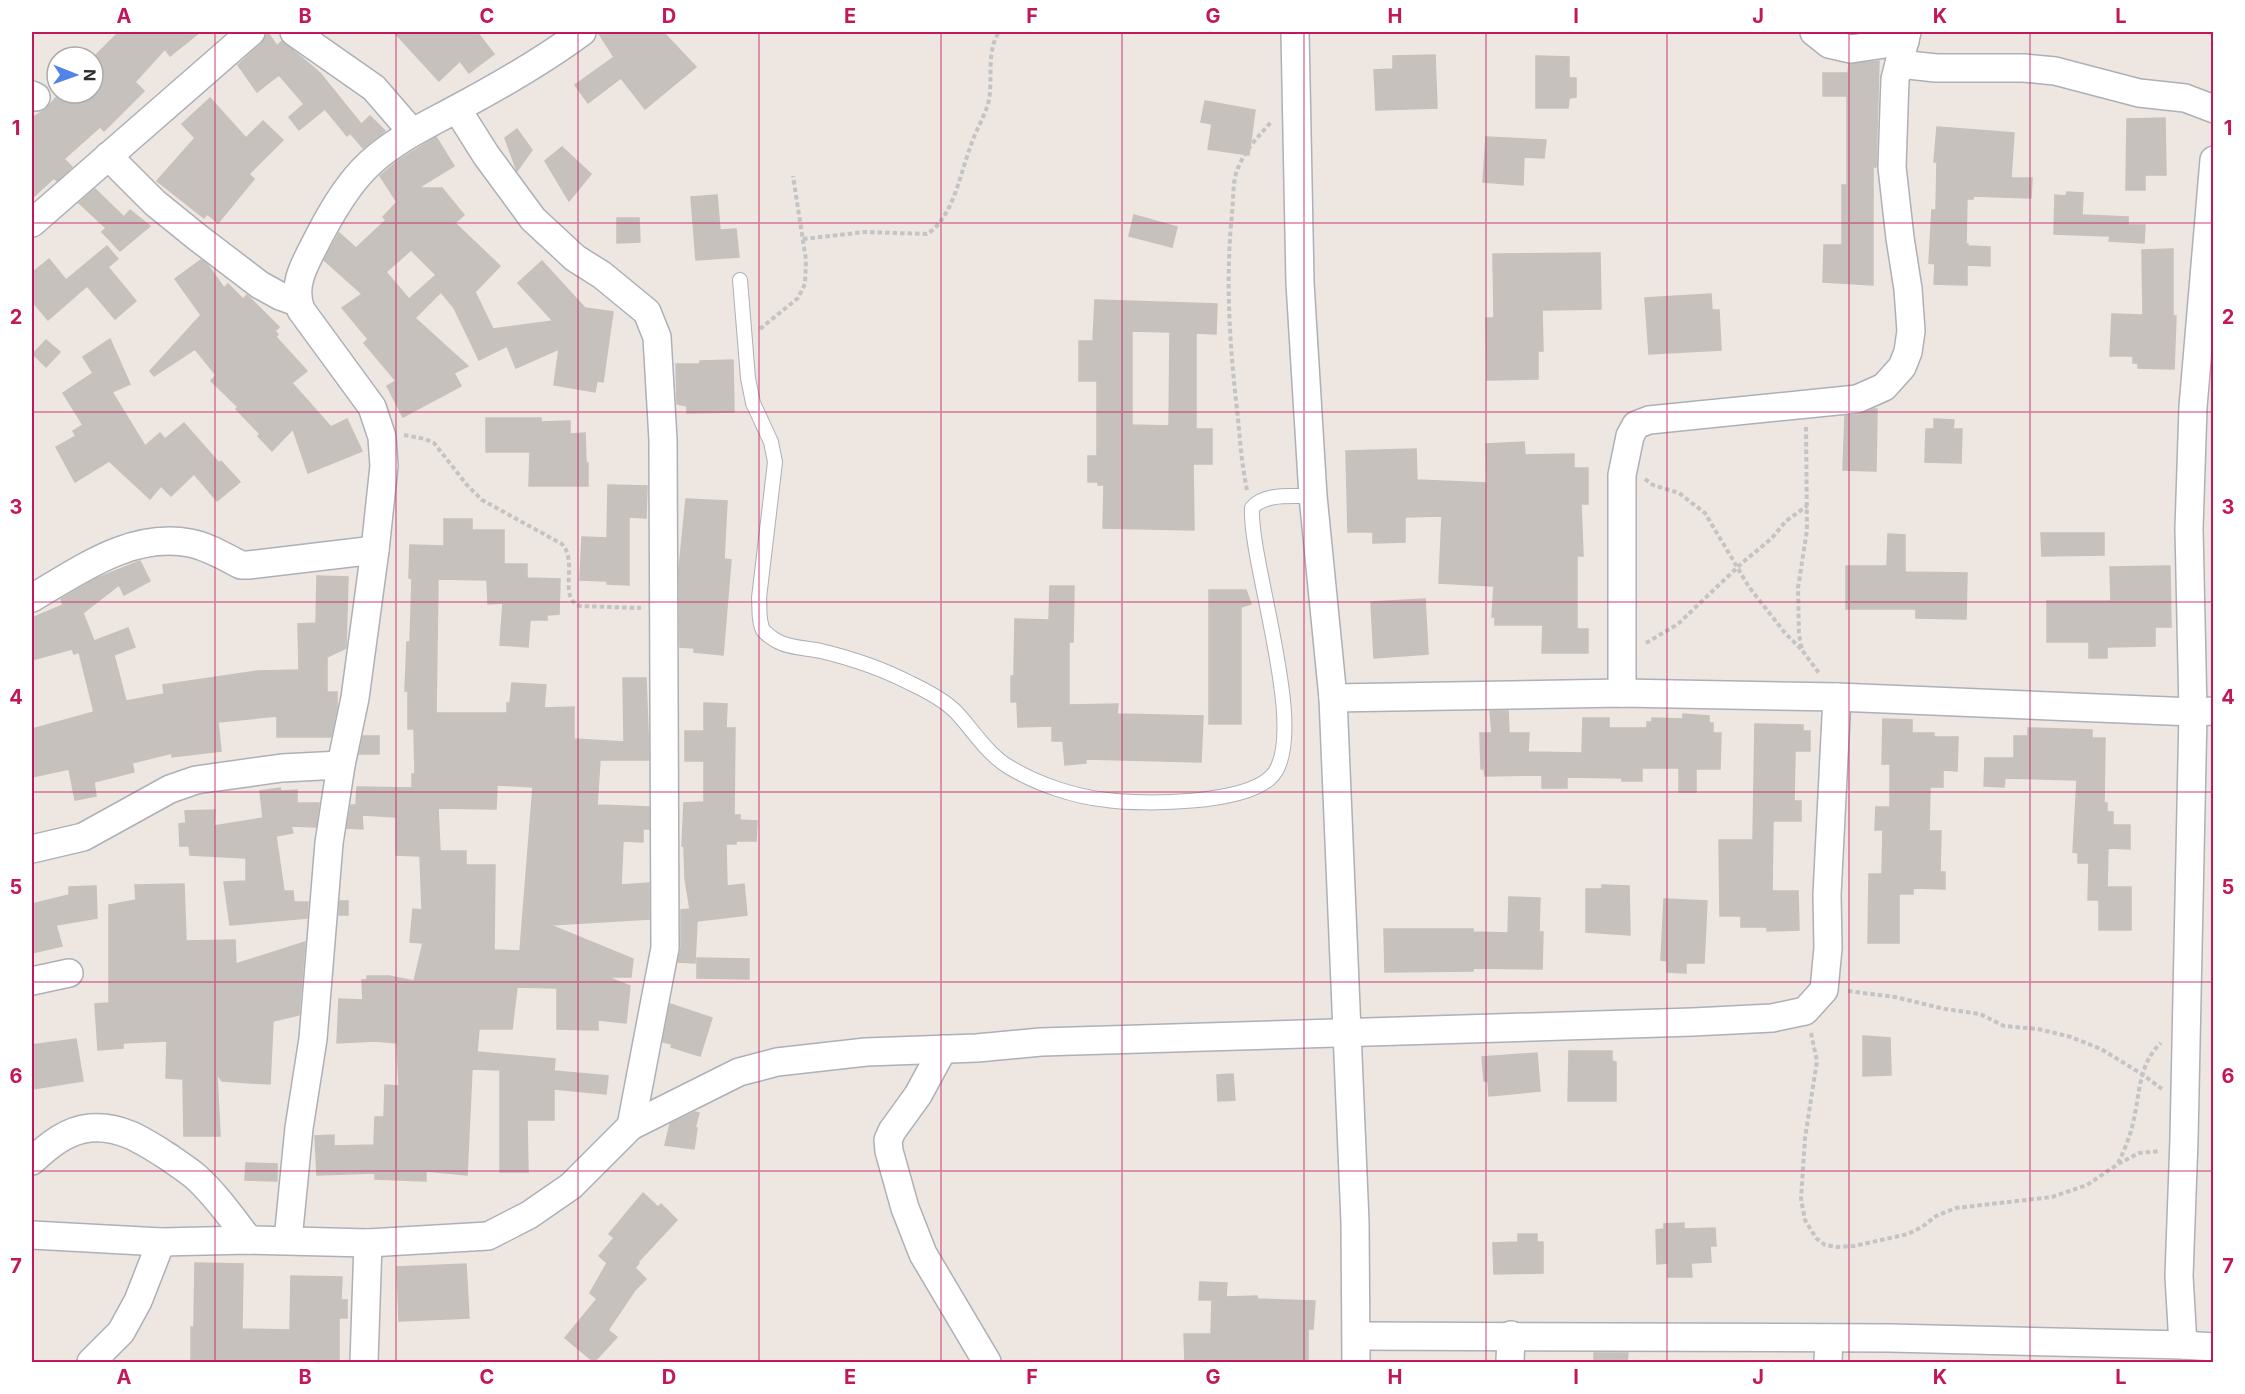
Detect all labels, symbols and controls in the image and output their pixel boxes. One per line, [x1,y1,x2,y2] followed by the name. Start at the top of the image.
[117,4,132,28] text: A
[298,4,312,28] text: B
[480,4,494,28] text: C
[662,4,676,28] text: D
[844,4,856,28] text: E
[1026,4,1038,28] text: F
[1205,4,1221,28] text: G
[1388,4,1402,28] text: H
[1573,4,1579,28] text: I
[1752,4,1764,28] text: J
[1933,4,1947,28] text: K
[2115,4,2127,28] text: L
[45,45,105,105] north arrow
[80,69,100,82] text: N
[12,116,20,140] text: 1
[2224,116,2232,140] text: 1
[10,305,22,329] text: 2
[2222,305,2234,329] text: 2
[10,495,22,519] text: 3
[2222,495,2234,519] text: 3
[9,685,23,709] text: 4
[2221,685,2235,709] text: 4
[10,875,22,899] text: 5
[2222,875,2234,899] text: 5
[10,1064,23,1088] text: 6
[2222,1064,2235,1088] text: 6
[10,1254,22,1278] text: 7
[2222,1254,2234,1278] text: 7
[117,1365,132,1389] text: A
[298,1365,312,1389] text: B
[480,1365,494,1389] text: C
[662,1365,676,1389] text: D
[844,1365,856,1389] text: E
[1026,1365,1038,1389] text: F
[1205,1365,1221,1389] text: G
[1388,1365,1402,1389] text: H
[1573,1365,1579,1389] text: I
[1752,1365,1764,1389] text: J
[1933,1365,1947,1389] text: K
[2115,1365,2127,1389] text: L

